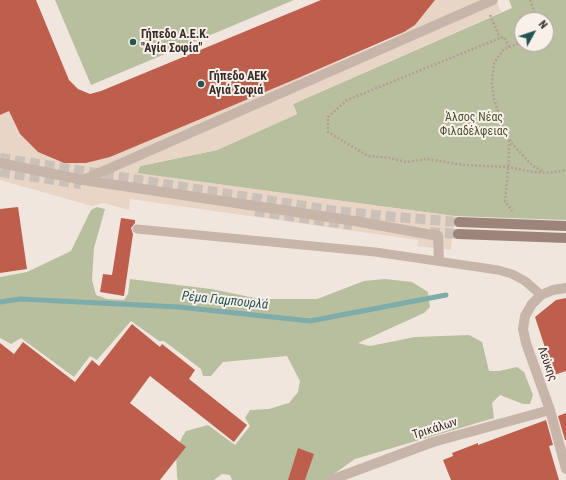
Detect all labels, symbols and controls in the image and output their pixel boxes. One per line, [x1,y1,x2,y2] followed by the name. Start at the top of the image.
[514,12,554,52] north arrow
[536,18,550,31] text: N
[141,28,209,56] place label: Γήπεδο Α.Ε.Κ. "Αγία Σοφία"
[128,37,138,47] marker: Γήπεδο Α.Ε.Κ. "Αγία Σοφία"
[209,70,267,98] place label: Γήπεδο ΑΕΚ Αγιά Σοφιά
[196,79,206,89] marker: Γήπεδο ΑΕΚ Αγιά Σοφιά
[440,111,508,139] park label: Άλσος Νέας Φιλαδέλφειας
[181,289,269,313] water label: Ρέμα Γιαμπουρλά
[534,345,560,383] street label: Λεύκης
[411,415,459,443] street label: Τρικάλων

